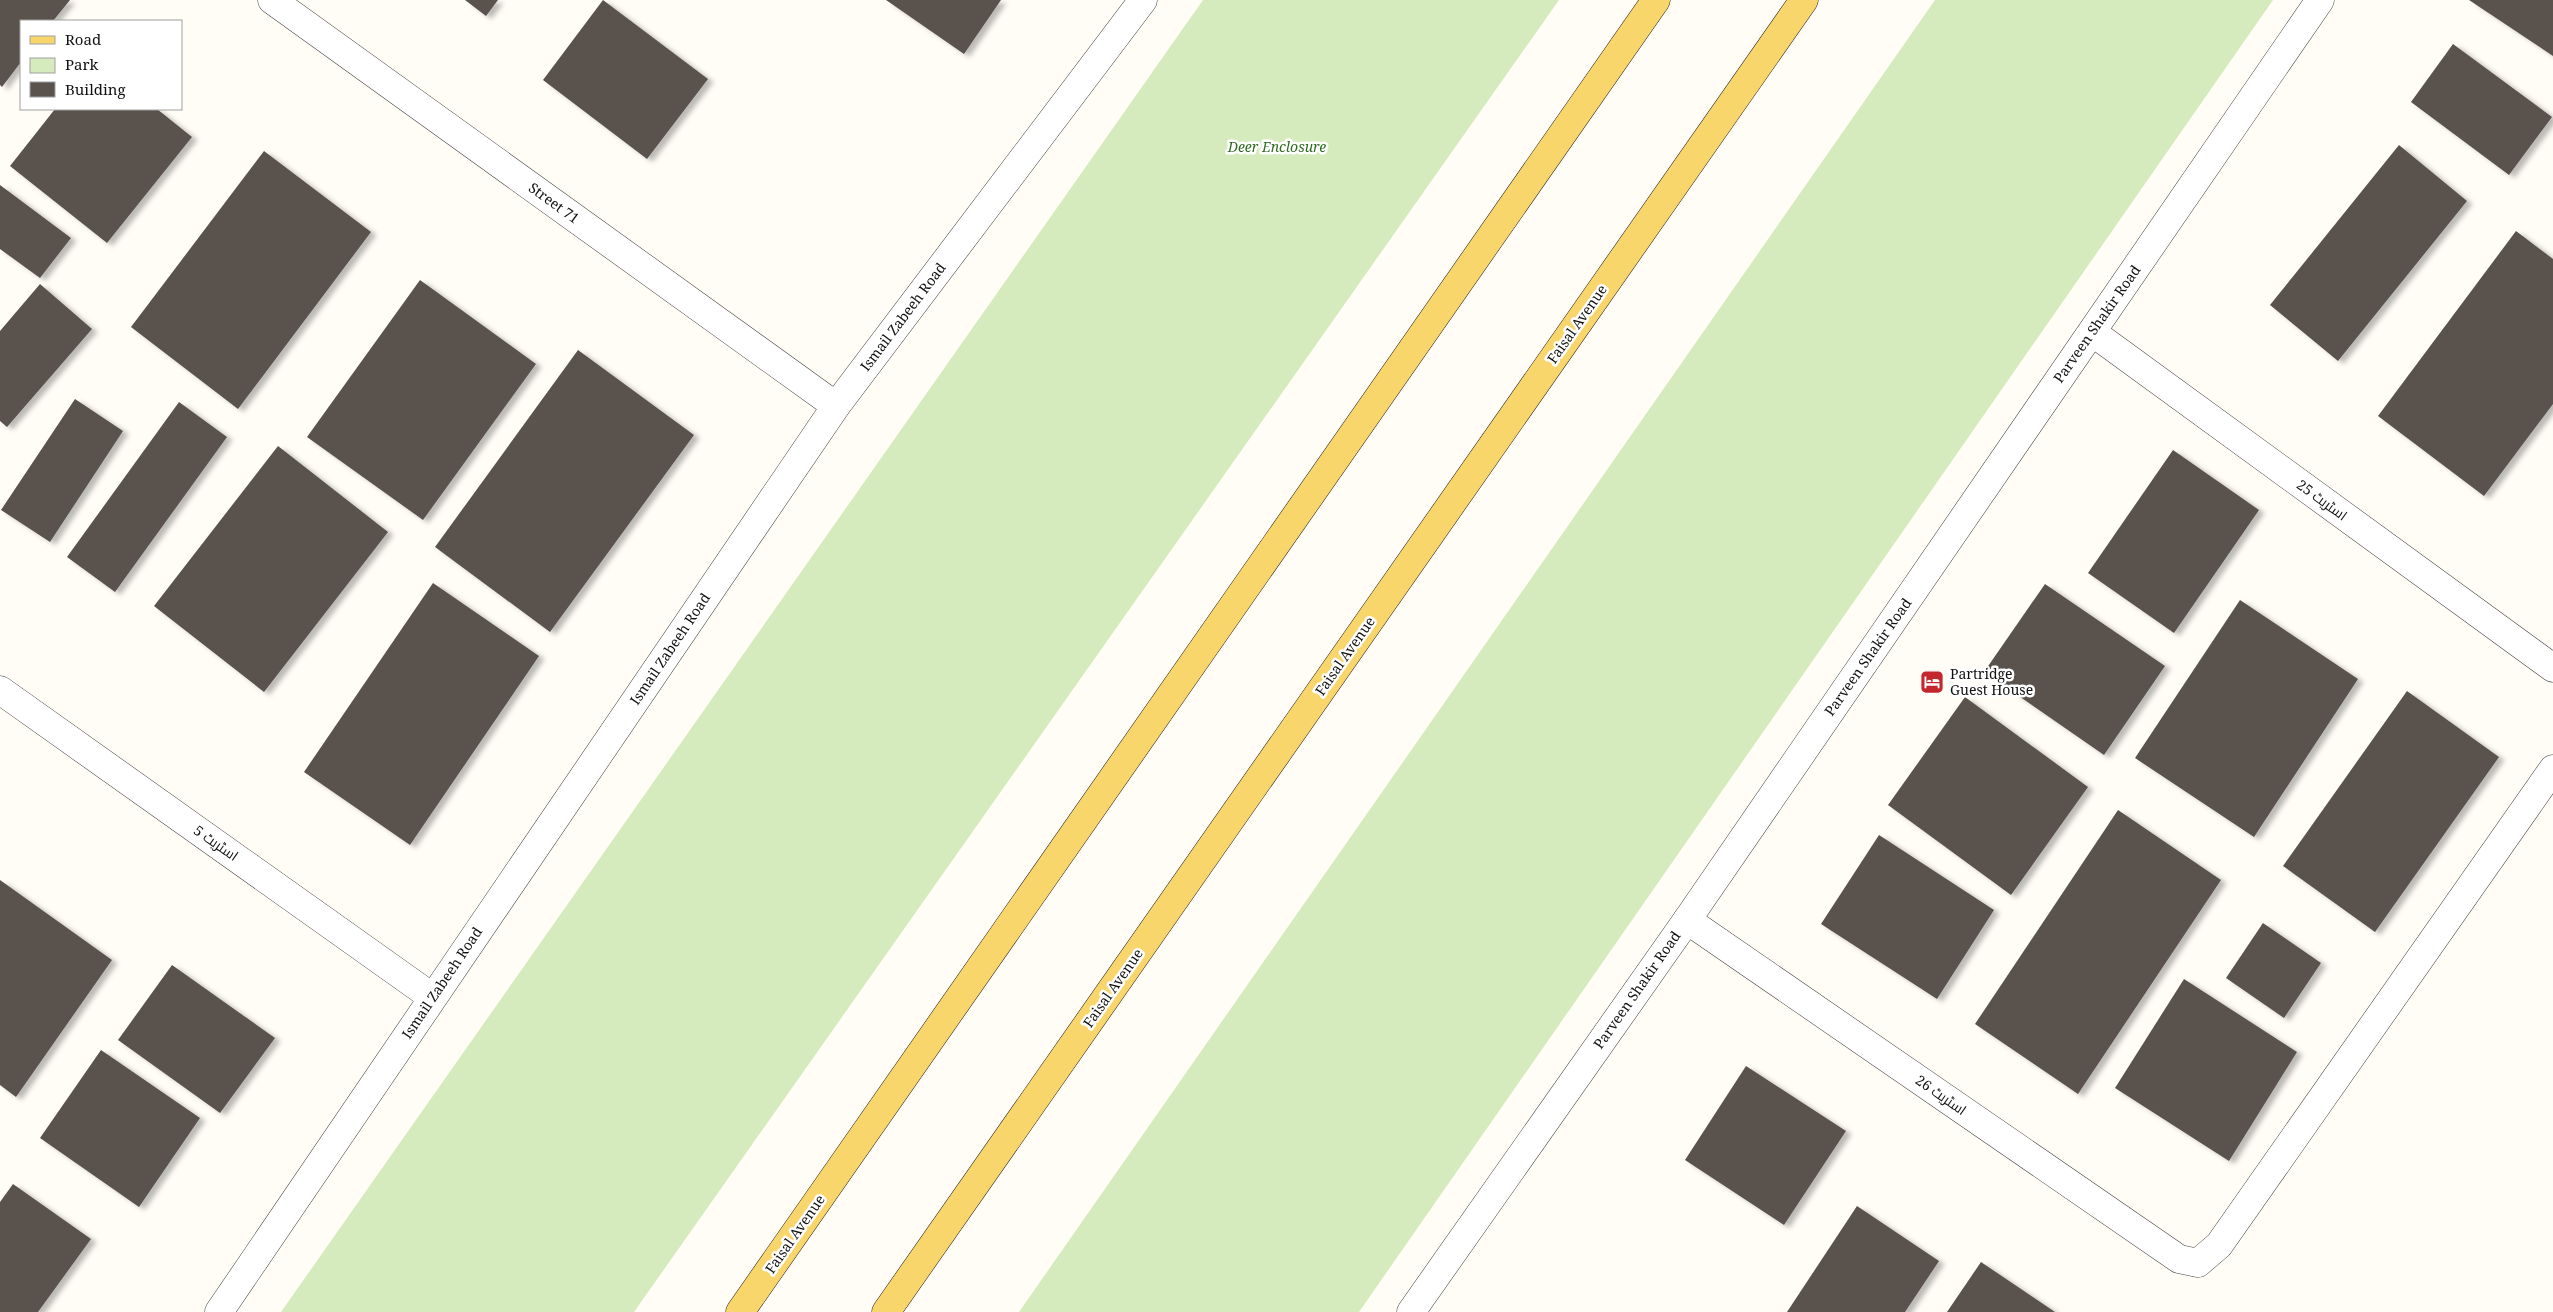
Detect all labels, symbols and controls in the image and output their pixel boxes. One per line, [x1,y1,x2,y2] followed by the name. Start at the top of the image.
[20,20,182,110] legend
[65,29,101,49] text: Road
[65,54,99,74] text: Park
[65,79,126,99] text: Building
[1227,137,1326,156] park label: Deer Enclosure
[525,178,583,227] street label: Street 71
[856,258,950,375] street label: Ismail Zabeeh Road
[2049,261,2145,386] street label: Parveen Shakir Road
[1542,280,1611,367] street label: Faisal Avenue
[2293,475,2351,524] street label: اسٹریٹ 25
[625,589,714,708] street label: Ismail Zabeeh Road
[1820,594,1916,719] street label: Parveen Shakir Road
[1310,612,1379,699] street label: Faisal Avenue
[1950,664,2033,699] place label: Partridge Guest House
[1919,669,1945,695] hotel icon: Partridge Guest House
[190,820,242,865] street label: اسٹریٹ 5
[397,923,486,1042] street label: Ismail Zabeeh Road
[1589,927,1685,1052] street label: Parveen Shakir Road
[1078,944,1147,1031] street label: Faisal Avenue
[1912,1070,1971,1119] street label: اسٹریٹ 26
[760,1190,829,1277] street label: Faisal Avenue

